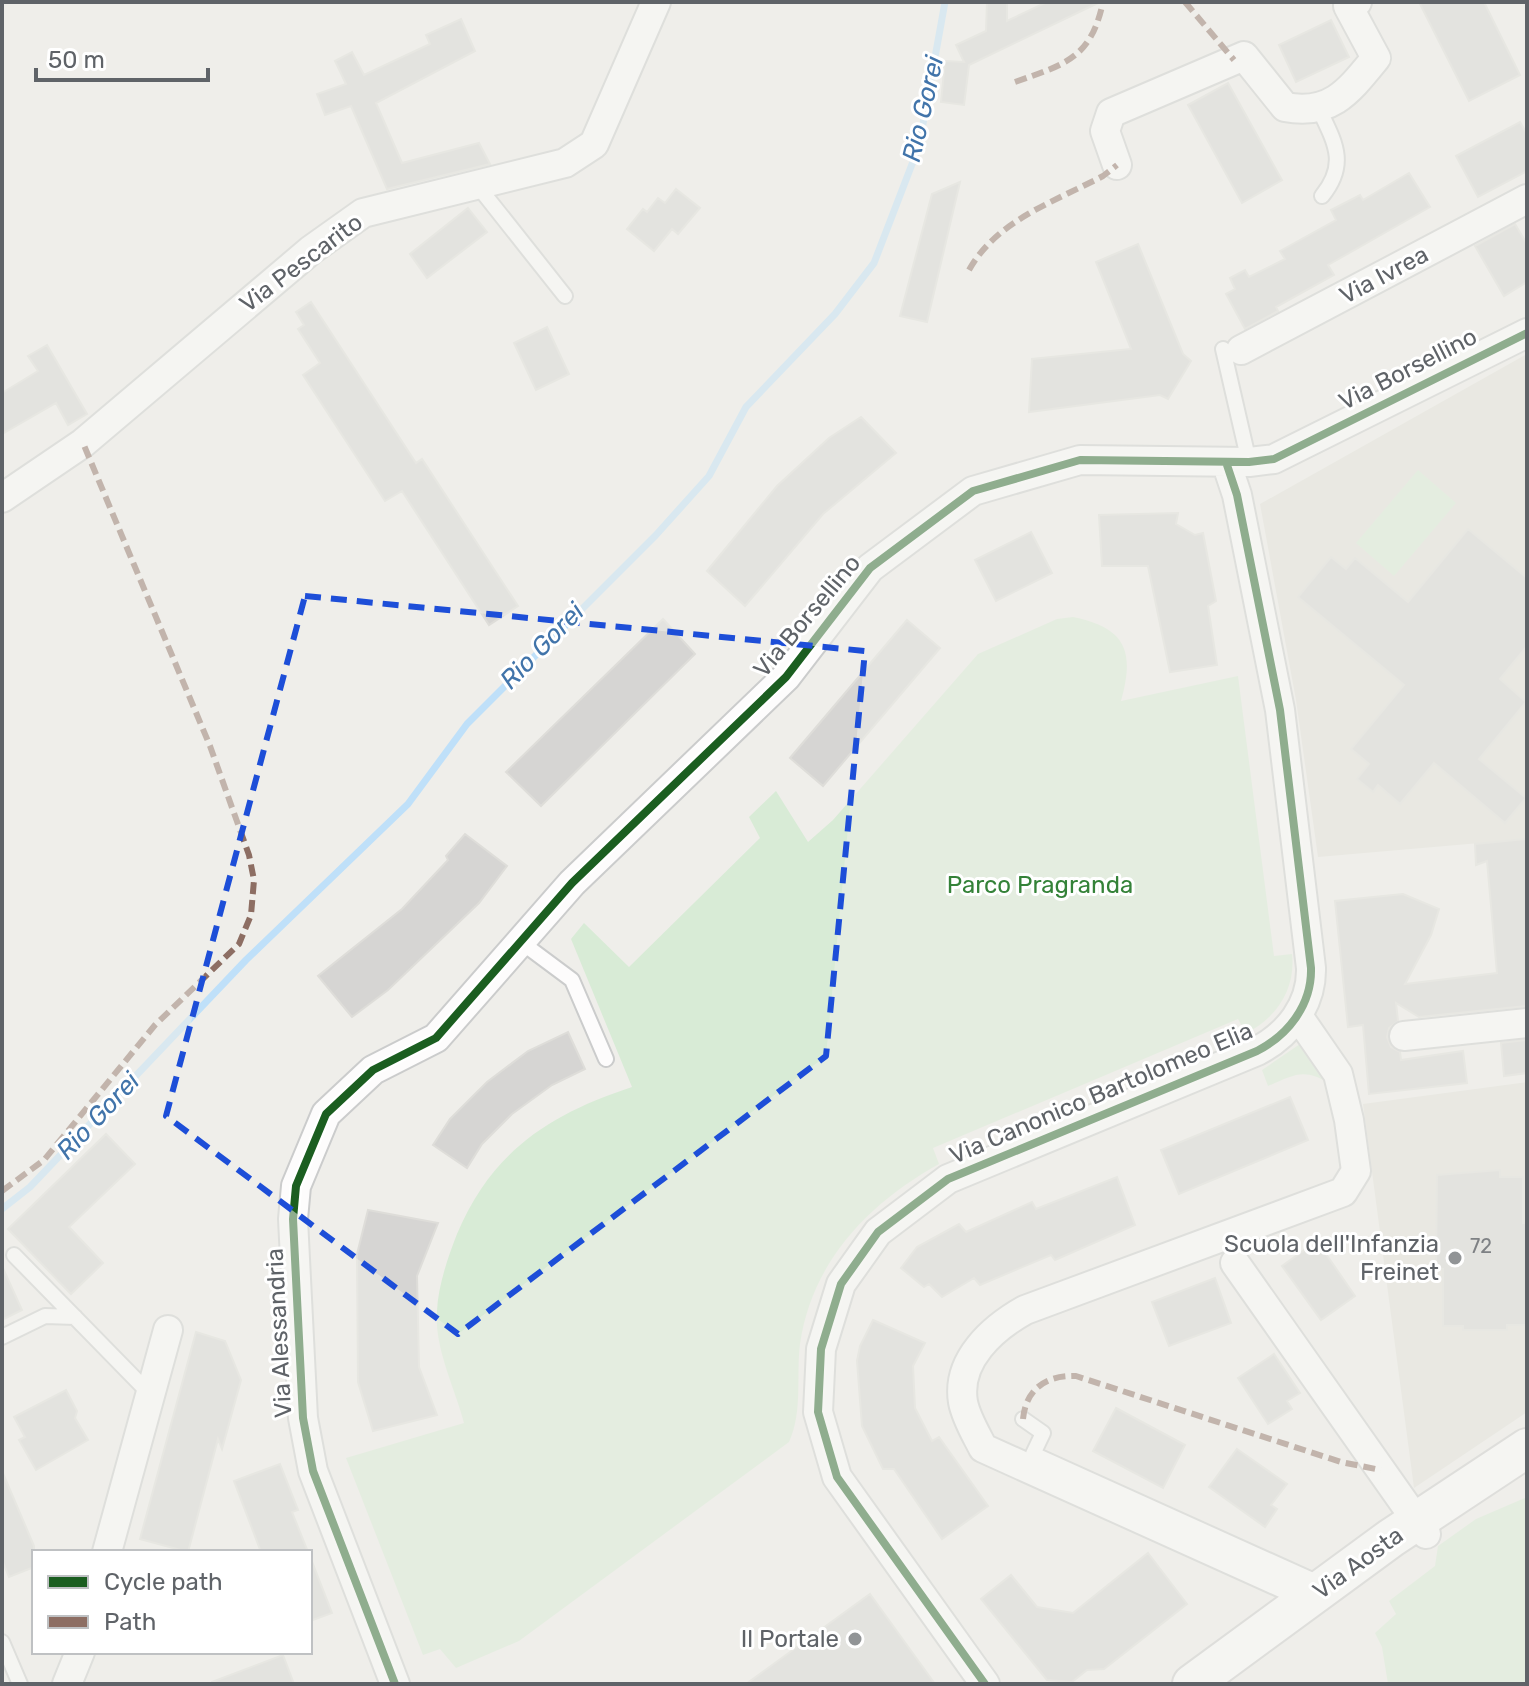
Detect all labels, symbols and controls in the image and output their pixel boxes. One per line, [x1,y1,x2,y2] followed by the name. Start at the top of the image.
[36,32,208,82] scale bar
[48,46,105,74] text: 50 m
[896,52,950,165] water label: Rio Gorei
[234,208,368,318] street label: Via Pescarito
[1335,240,1433,310] street label: Via Ivrea
[1334,322,1482,416] street label: Via Borsellino
[748,549,866,683] street label: Via Borsellino
[493,596,591,696] water label: Rio Gorei
[947,871,1133,899] park label: Parco Pragranda
[945,1016,1257,1170] street label: Via Canonico Bartolomeo Elia
[50,1065,147,1166] water label: Rio Gorei
[1224,1230,1439,1286] place label: Scuola dell'Infanzia Freinet
[1470,1234,1492,1258] house number: 72
[261,1247,297,1419] street label: Via Alessandria
[1446,1249,1464,1267] marker: Scuola dell'Infanzia Freinet
[1307,1521,1409,1605] street label: Via Aosta
[32,1550,312,1654] legend
[104,1568,223,1596] text: Cycle path
[104,1608,156,1636] text: Path
[741,1625,839,1653] place label: Il Portale
[846,1630,864,1648] marker: Il Portale

